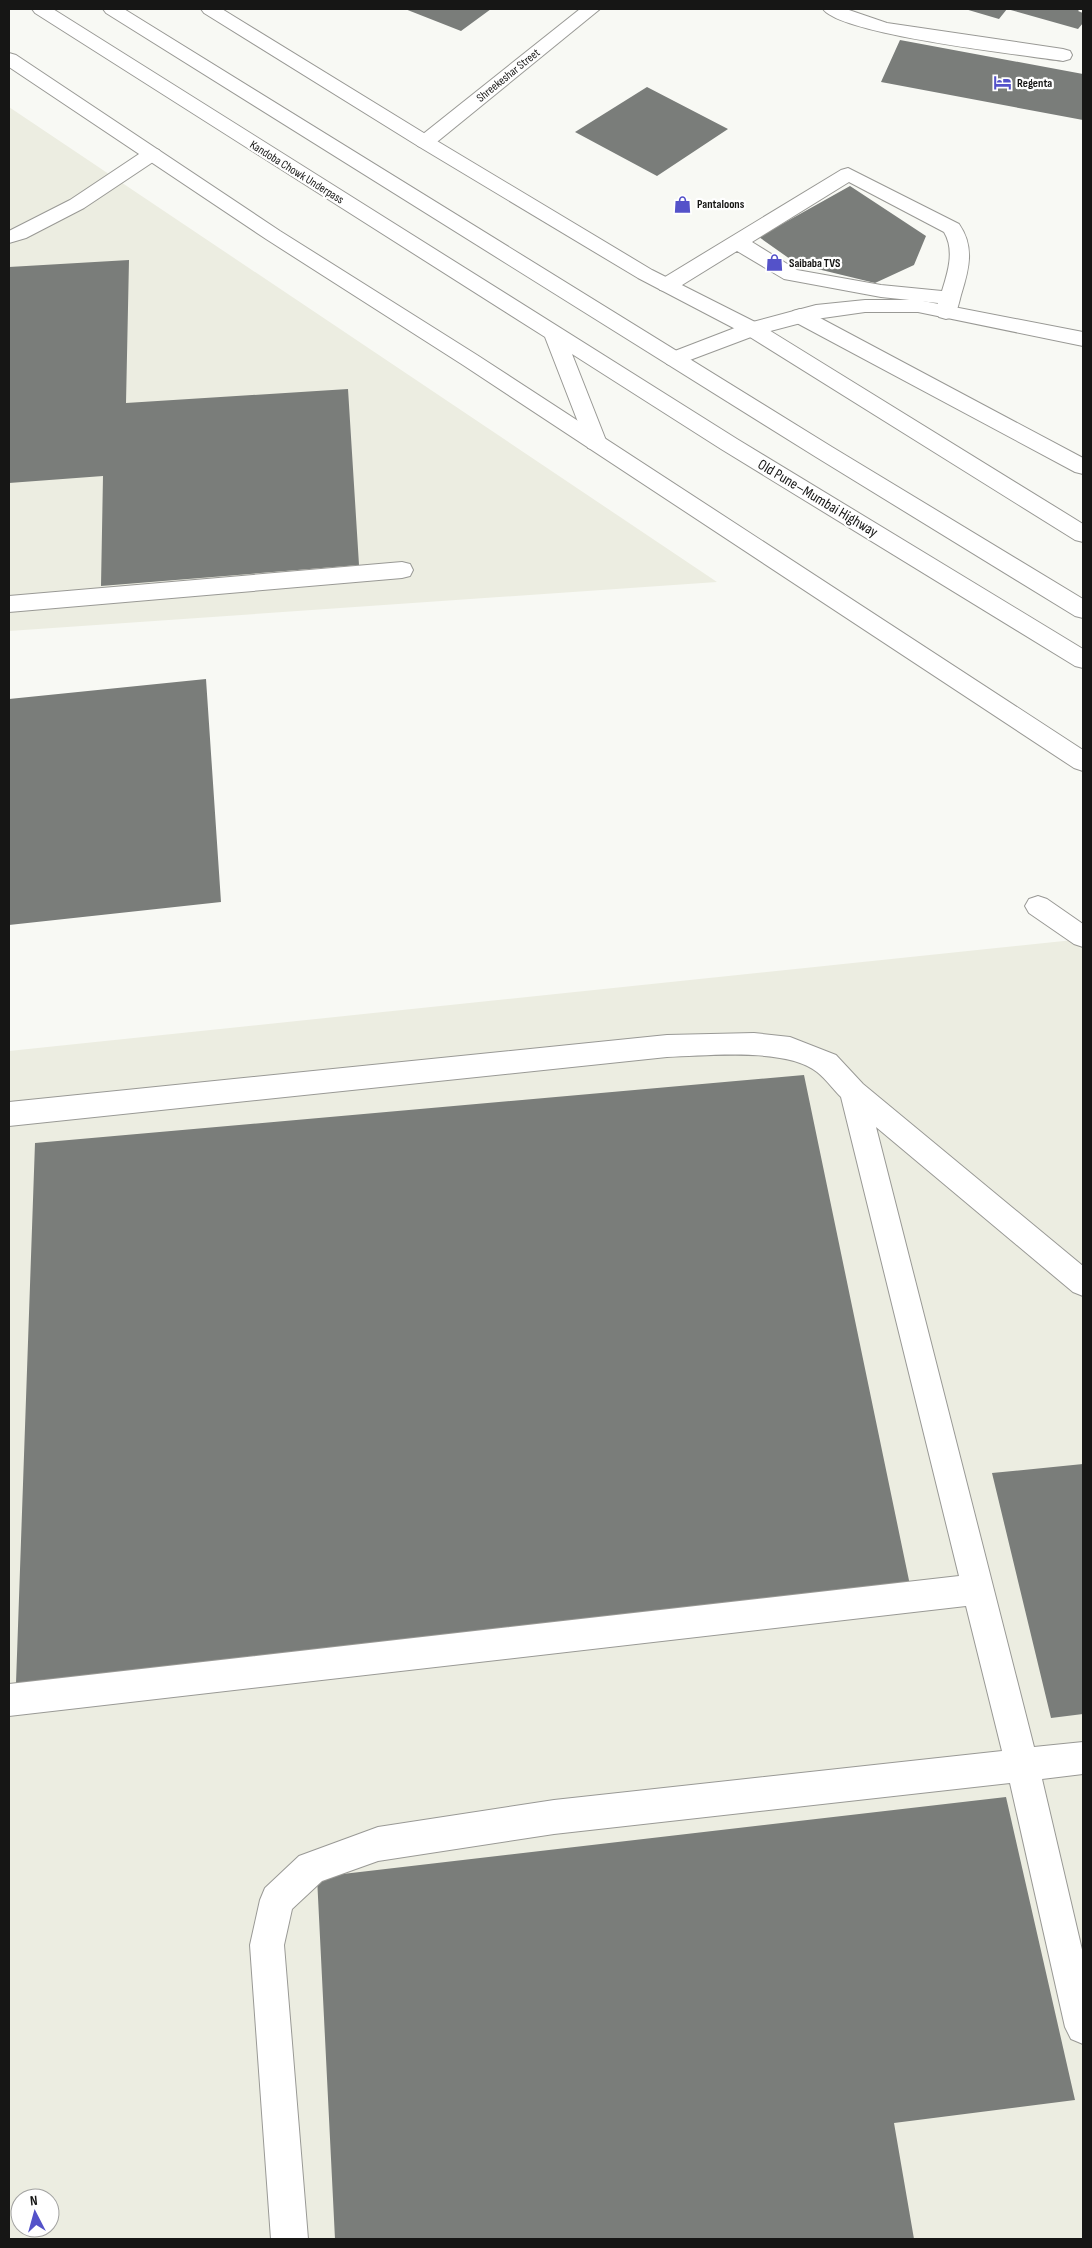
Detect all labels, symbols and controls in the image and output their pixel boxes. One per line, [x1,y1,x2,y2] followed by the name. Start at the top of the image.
[474,45,543,105] street label: Shreekeshar Street
[993,73,1013,93] hotel icon: Regenta
[1017,76,1052,91] place label: Regenta
[247,137,347,207] street label: Kandoba Chowk Underpass
[673,194,693,214] shop icon: Pantaloons
[697,197,745,212] place label: Pantaloons
[765,253,785,273] shop icon: Saibaba TVS
[789,256,841,271] place label: Saibaba TVS
[754,455,881,542] street label: Old Pune–Mumbai Highway
[10,2188,60,2238] north arrow
[29,2192,38,2209] text: N

